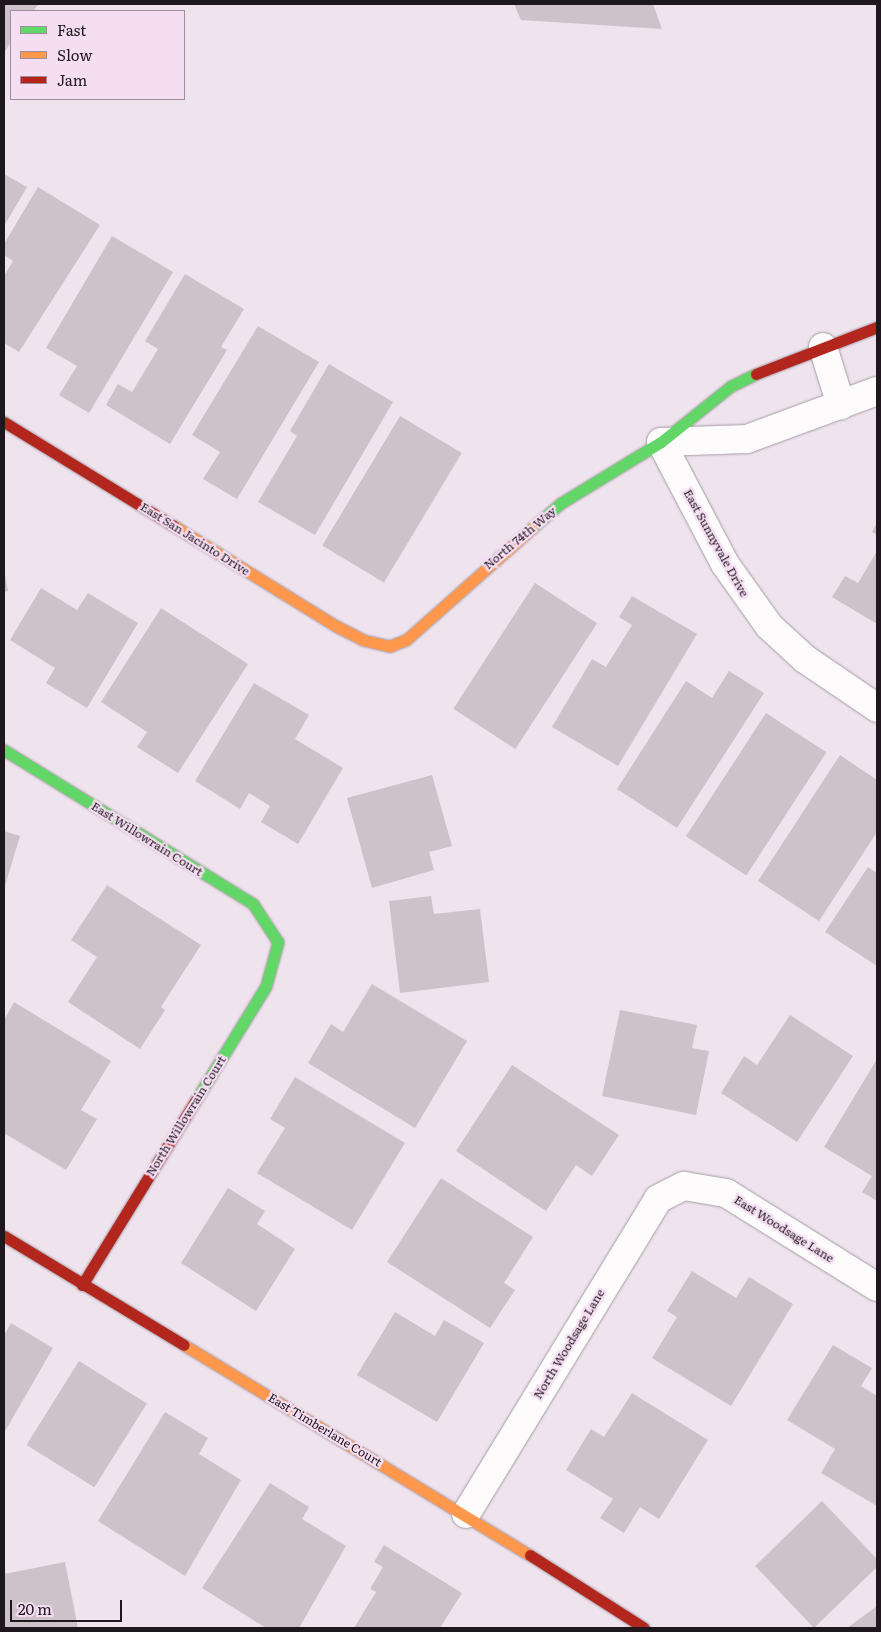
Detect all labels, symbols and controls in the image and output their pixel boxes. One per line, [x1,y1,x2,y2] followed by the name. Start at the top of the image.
[10,10,185,100] legend
[57,18,86,41] text: Fast
[57,43,92,66] text: Slow
[57,68,87,91] text: Jam
[680,487,752,599] street label: East Sunnyvale Drive
[138,499,252,579] street label: East San Jacinto Drive
[481,504,559,572] street label: North 74th Way
[89,799,205,879] street label: East Willowrain Court
[143,1053,229,1179] street label: North Willowrain Court
[731,1192,837,1266] street label: East Woodsage Lane
[530,1286,608,1402] street label: North Woodsage Lane
[266,1390,384,1470] street label: East Timberlane Court
[12,1590,125,1622] scale bar
[18,1597,52,1620] text: 20 m

